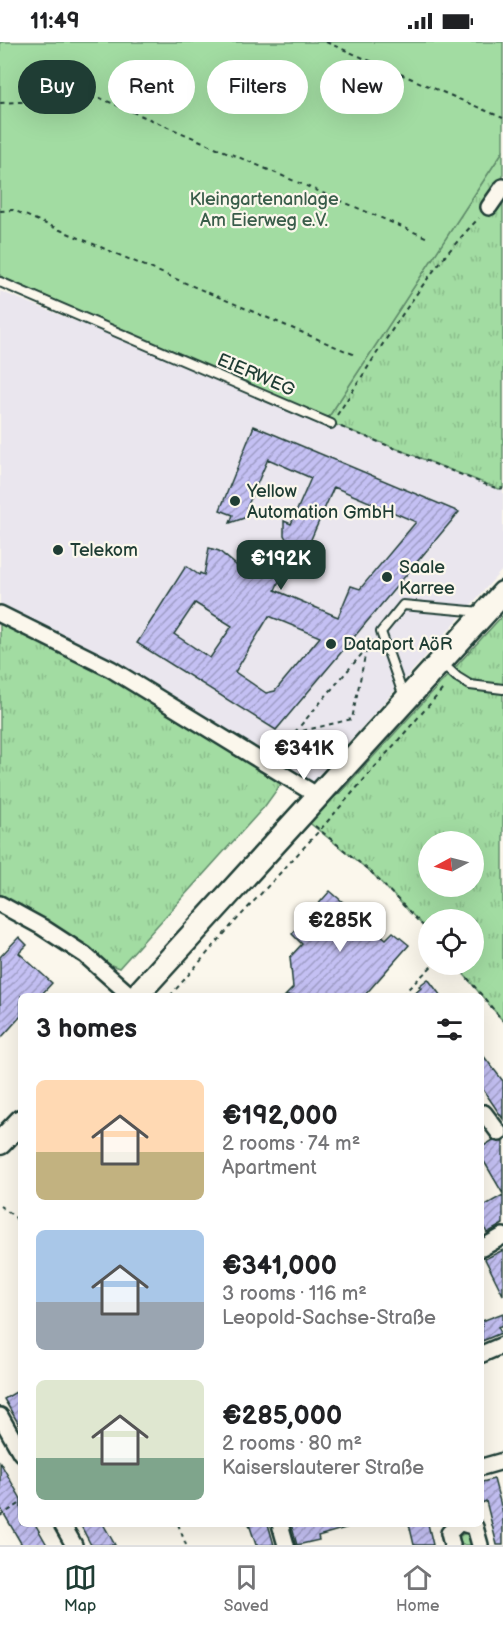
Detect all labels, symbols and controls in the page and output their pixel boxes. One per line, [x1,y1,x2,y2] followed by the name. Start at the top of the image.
[30,8,80,35] text: 11:49
[18,60,96,114] chip: Buy
[108,60,195,114] chip: Rent
[207,60,308,114] chip: Filters
[320,60,404,114] chip: New
[189,189,339,231] park label: Kleingartenanlage Am Eierweg e.V.
[214,349,298,401] street label: EIERWEG
[246,481,395,523] place label: Yellow Automation GmbH
[228,494,242,508] marker: Yellow Automation GmbH
[70,540,138,561] place label: Telekom
[239,540,323,591] pin: €192K
[51,543,65,557] marker: Telekom
[251,547,311,571] text: €192K
[399,557,455,599] place label: Saale Karree
[380,570,394,584] marker: Saale Karree
[343,634,453,655] place label: Dataport AöR
[324,637,338,651] marker: Dataport AöR
[262,730,346,781] pin: €341K
[274,737,334,761] text: €341K
[418,831,484,897] north arrow
[418,831,484,975] map controls
[298,902,382,953] pin: €285K
[308,909,372,933] text: €285K
[418,909,484,975] button: locate
[433,1013,466,1046] icon: filters
[36,1014,137,1045] text: 3 homes
[222,1101,338,1132] text: €192,000
[84,1104,156,1176] icon: home
[222,1132,360,1156] text: 2 rooms · 74 m²
[222,1156,317,1180] text: Apartment
[222,1251,337,1282] text: €341,000
[84,1254,156,1326] icon: home
[222,1282,367,1306] text: 3 rooms · 116 m²
[222,1306,436,1330] text: Leopold-Sachse-Straße
[222,1401,342,1432] text: €285,000
[84,1404,156,1476] icon: home
[222,1432,362,1456] text: 2 rooms · 80 m²
[222,1456,424,1480] text: Kaiserslauterer Straße
[64,1561,97,1616] tab: Map
[224,1561,269,1616] tab: Saved
[396,1561,439,1616] tab: Home

